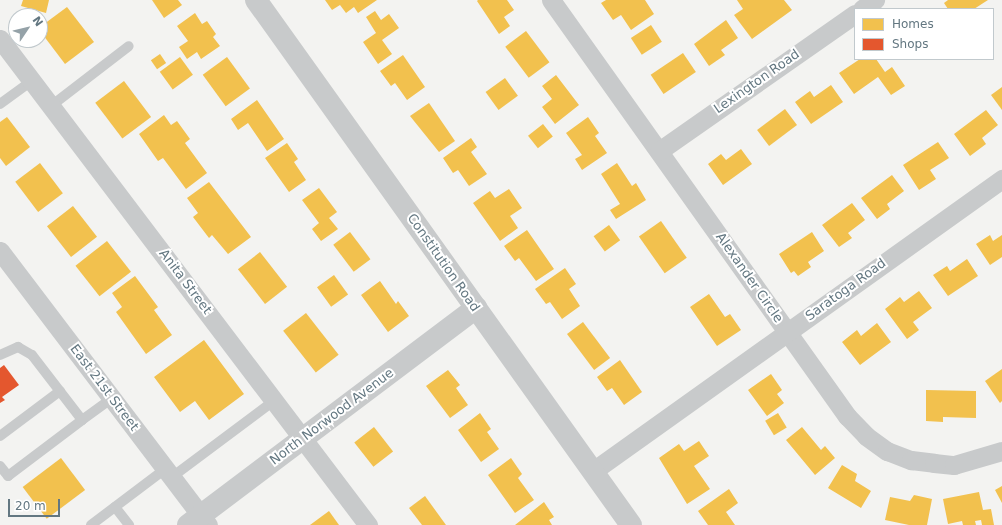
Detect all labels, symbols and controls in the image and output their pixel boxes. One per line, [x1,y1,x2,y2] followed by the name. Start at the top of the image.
[8,8,48,48] north arrow
[854,8,994,60] legend
[29,14,45,29] text: N
[892,17,934,31] text: Homes
[892,37,928,51] text: Shops
[711,47,803,117] street label: Lexington Road
[403,211,483,315] street label: Constitution Road
[712,230,786,326] street label: Alexander Circle
[155,246,215,318] street label: Anita Street
[803,256,889,324] street label: Saratoga Road
[66,342,142,434] street label: East 21st Street
[267,365,397,469] street label: North Norwood Avenue
[10,491,62,517] scale bar
[15,499,46,513] text: 20 m

